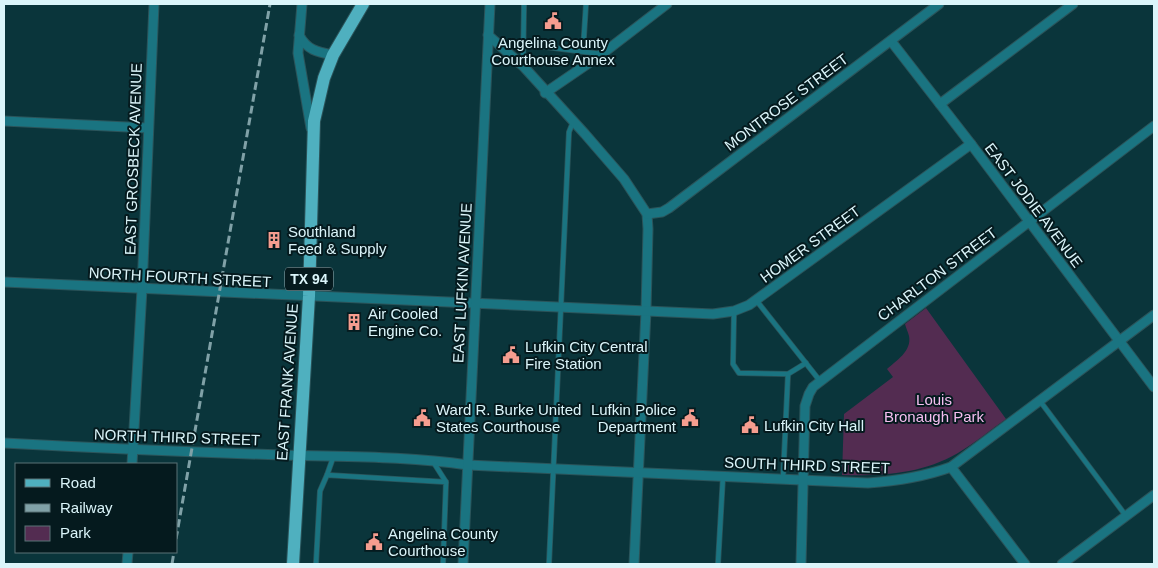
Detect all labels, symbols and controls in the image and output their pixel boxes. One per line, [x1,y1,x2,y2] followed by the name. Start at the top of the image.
[543,11,563,31] public building icon: Angelina County Courthouse Annex
[491,34,615,68] place label: Angelina County Courthouse Annex
[721,50,851,154] street label: MONTROSE STREET
[121,63,145,255] street label: EAST GROSBECK AVENUE
[982,140,1086,270] street label: EAST JODIE AVENUE
[757,202,863,286] street label: HOMER STREET
[449,203,475,363] street label: EAST LUFKIN AVENUE
[288,223,387,257] place label: Southland Feed & Supply
[874,224,1000,324] street label: CHARLTON STREET
[264,230,284,250] building icon: Southland Feed & Supply
[88,264,272,290] street label: NORTH FOURTH STREET
[285,268,333,290] road number: TX 94
[273,303,301,461] street label: EAST FRANK AVENUE
[368,305,442,339] place label: Air Cooled Engine Co.
[344,312,364,332] building icon: Air Cooled Engine Co.
[525,338,648,372] place label: Lufkin City Central Fire Station
[501,345,521,365] public building icon: Lufkin City Central Fire Station
[884,391,985,425] park label: Louis Bronaugh Park
[436,401,581,435] place label: Ward R. Burke United States Courthouse
[591,401,677,435] place label: Lufkin Police Department
[412,408,432,428] public building icon: Ward R. Burke United States Courthouse
[680,408,700,428] public building icon: Lufkin Police Department
[740,415,760,435] public building icon: Lufkin City Hall
[764,417,864,434] place label: Lufkin City Hall
[94,426,260,448] street label: NORTH THIRD STREET
[724,454,890,476] street label: SOUTH THIRD STREET
[15,463,178,553] legend
[60,474,96,491] text: Road
[60,499,113,516] text: Railway
[60,524,91,541] text: Park
[388,525,499,559] place label: Angelina County Courthouse
[364,532,384,552] public building icon: Angelina County Courthouse

